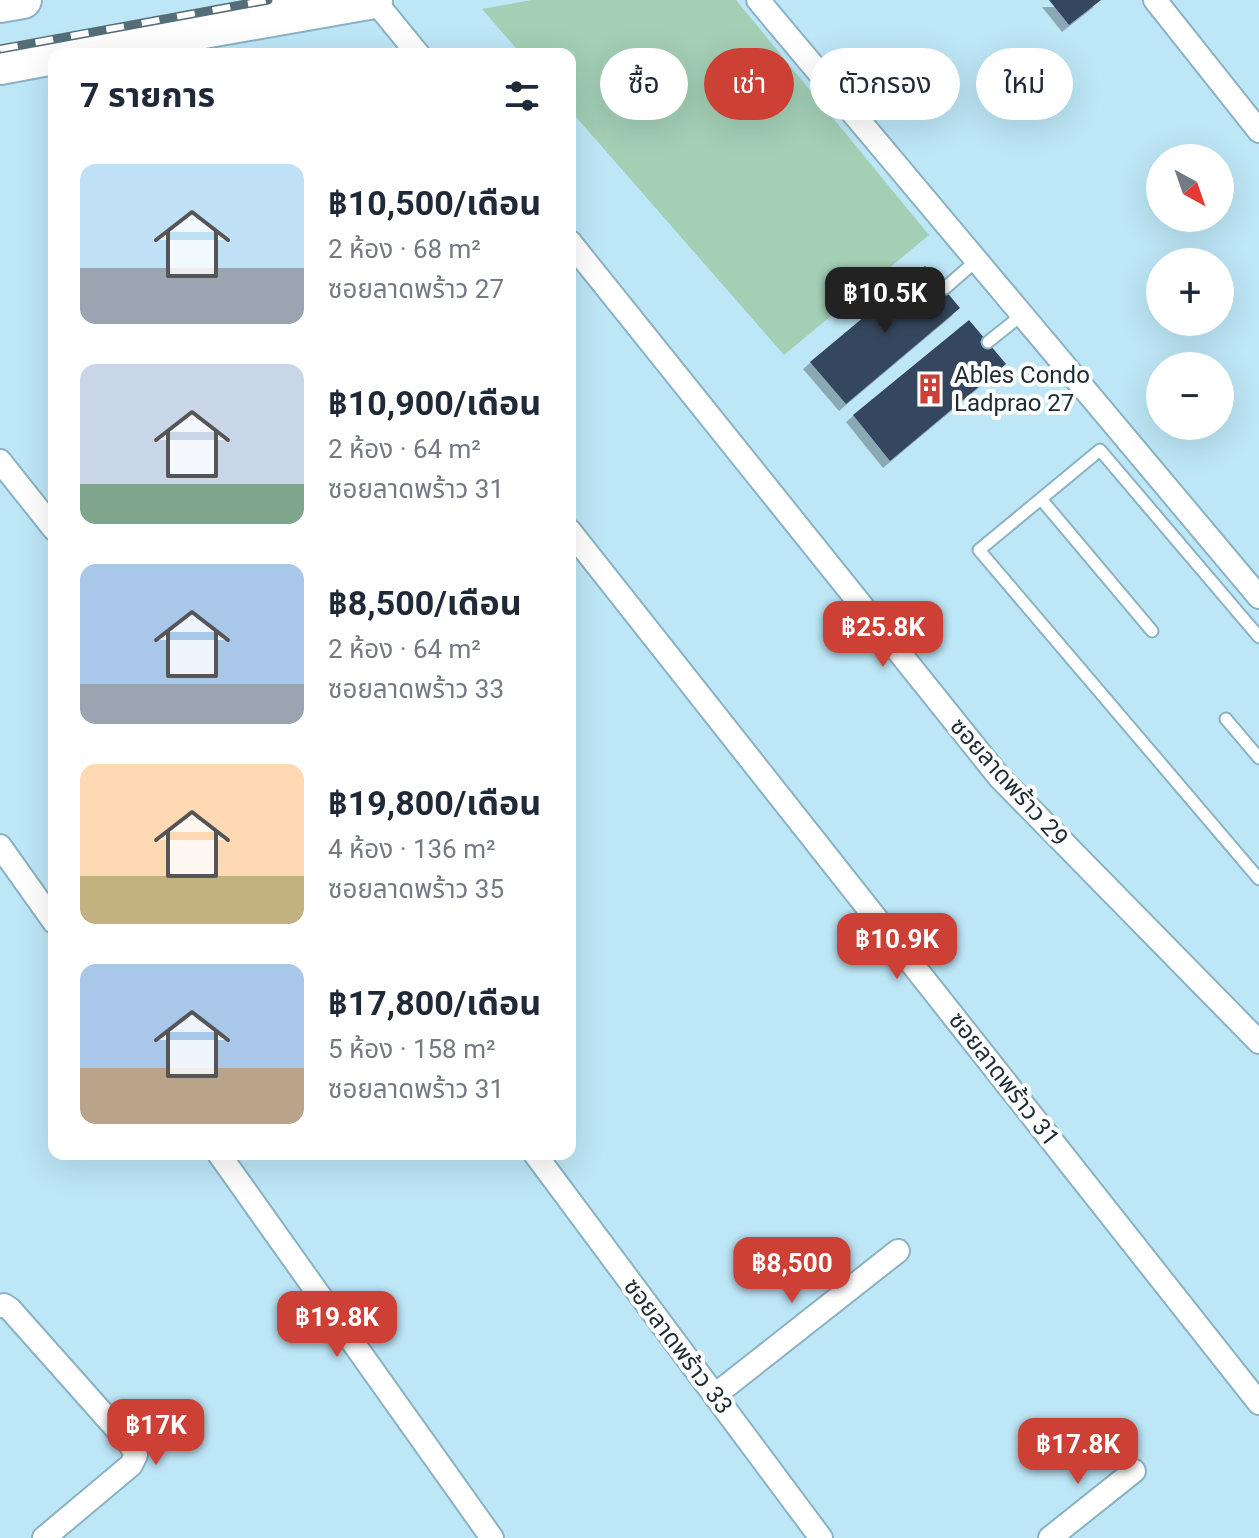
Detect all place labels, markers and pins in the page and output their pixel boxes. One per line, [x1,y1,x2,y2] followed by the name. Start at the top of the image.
[820,267,950,335] pin: ฿10.5K
[954,361,1090,417] place label: Ables Condo Ladprao 27
[913,372,947,406] building icon: Ables Condo Ladprao 27
[818,601,948,669] pin: ฿25.8K
[832,913,962,981] pin: ฿10.9K
[727,1237,857,1305] pin: ฿8,500
[272,1291,402,1359] pin: ฿19.8K
[109,1399,203,1467] pin: ฿17K
[1013,1418,1143,1486] pin: ฿17.8K

